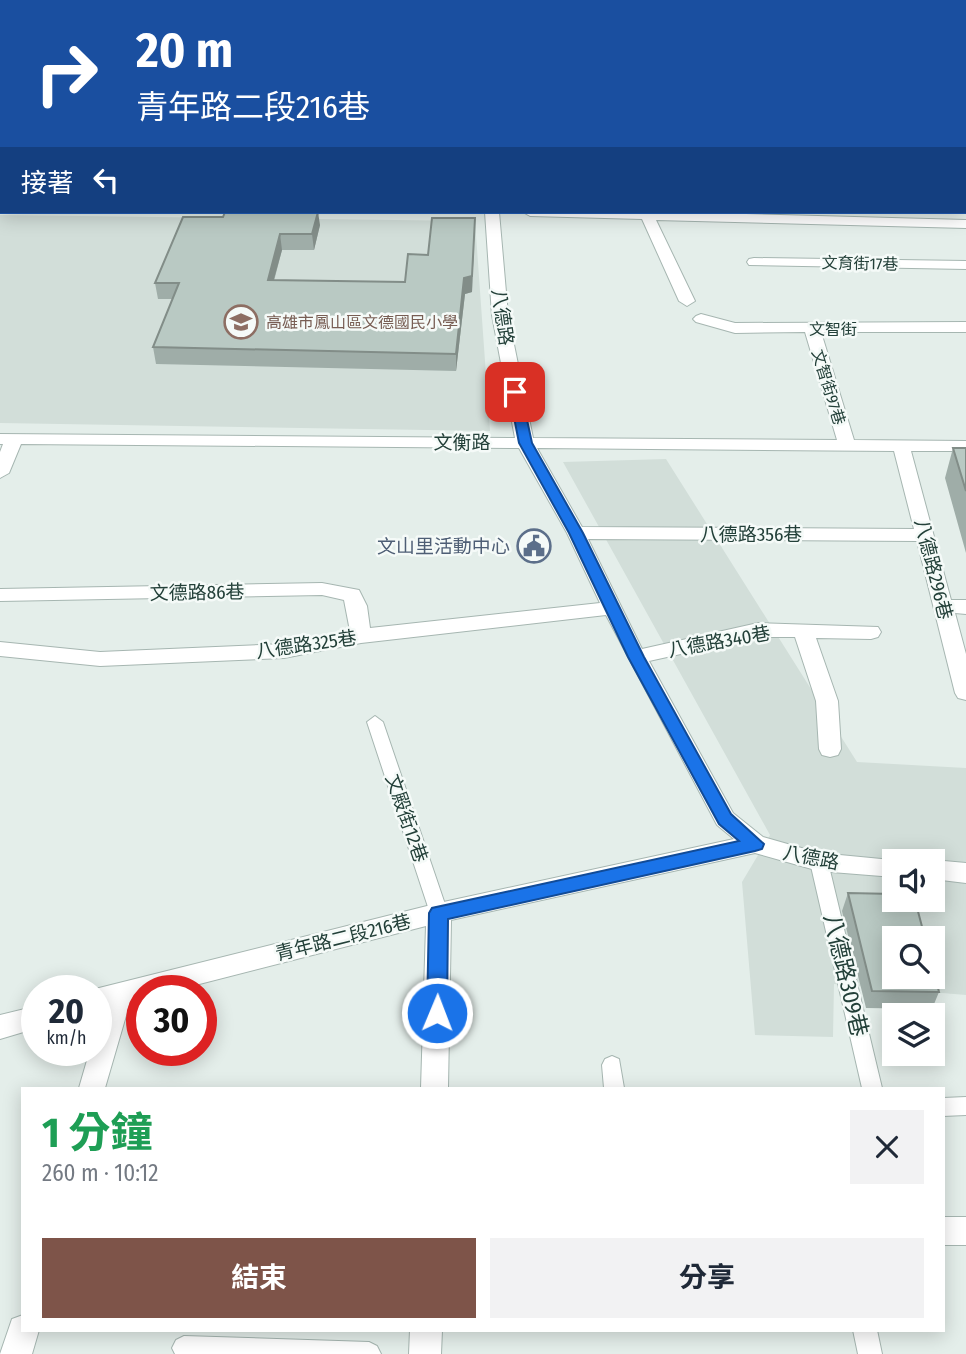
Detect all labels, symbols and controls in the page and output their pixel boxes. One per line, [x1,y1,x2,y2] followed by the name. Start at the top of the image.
[136,21,233,80] text: 20 m
[21,28,112,119] icon: right
[136,88,370,126] text: 青年路二段216巷
[87,161,125,199] icon: left
[21,168,73,199] text: 接著
[821,253,899,274] street label: 文育街17巷
[487,287,518,347] street label: 八德路
[222,303,260,341] school or university icon: 高雄市鳳山區文德國民小學
[266,313,458,332] place label: 高雄市鳳山區文德國民小學
[809,320,857,339] street label: 文智街
[808,347,849,427] street label: 文智街97巷
[485,362,545,422] pin
[496,373,534,411] icon: arrive
[433,431,491,454] street label: 文衡路
[910,516,957,622] street label: 八德路296巷
[700,523,802,546] street label: 八德路356巷
[515,527,553,565] public building icon: 文山里活動中心
[377,535,510,558] place label: 文山里活動中心
[149,580,245,605] street label: 文德路86巷
[666,621,772,662] street label: 八德路340巷
[254,626,358,663] street label: 八德路325巷
[381,771,432,865] street label: 文殿街12巷
[781,841,841,874] street label: 八德路
[882,849,945,1066] map controls
[882,849,945,912] button: sound
[273,910,413,965] street label: 青年路二段216巷
[818,911,874,1039] street label: 八德路309巷
[882,926,945,989] button: search
[126,975,217,1066] speed limit sign: 30
[400,976,474,1050] position arrow
[49,990,84,1032] text: 20
[882,1003,945,1066] button: layers
[46,1027,87,1049] text: km/h
[42,1108,153,1158] text: 1 分鐘
[850,1110,924,1184] button: close
[42,1159,158,1187] text: 260 m · 10:12
[42,1238,476,1318] button: 結束
[490,1238,924,1318] button: 分享

